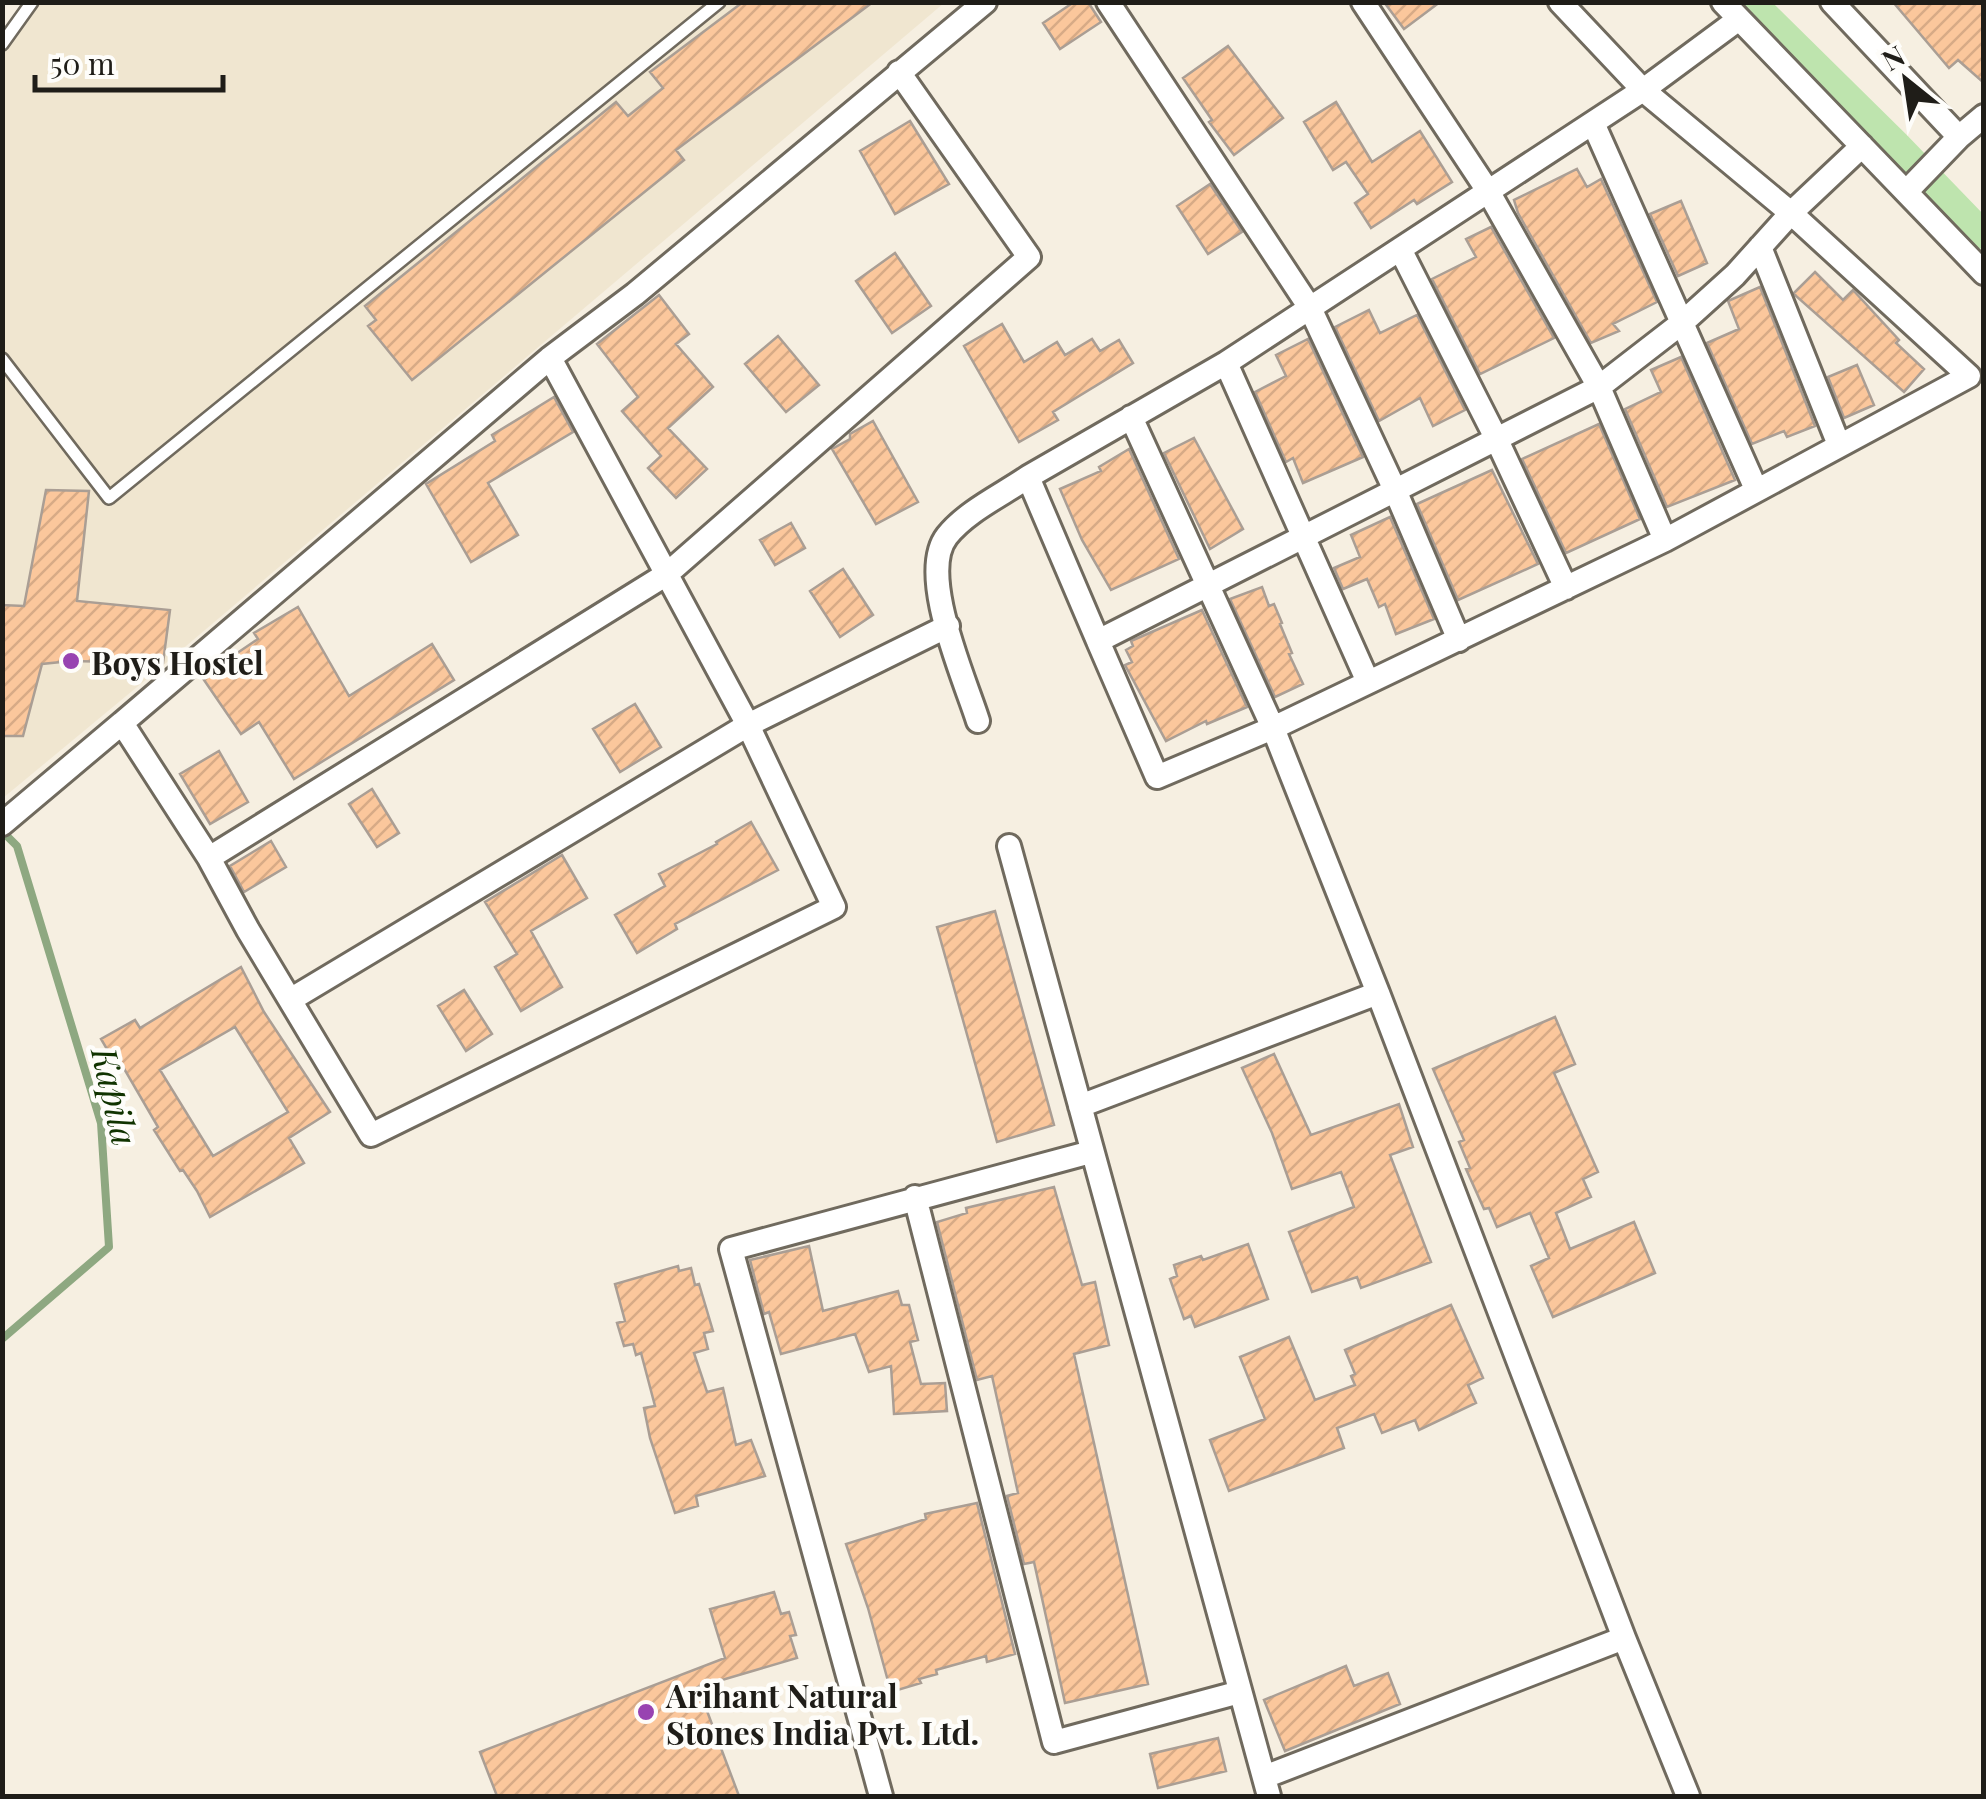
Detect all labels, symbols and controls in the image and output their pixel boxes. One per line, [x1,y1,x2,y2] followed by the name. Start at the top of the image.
[35,30,222,92] scale bar
[1856,30,1956,130] north arrow
[1875,36,1911,78] text: N
[50,43,115,83] text: 50 m
[91,640,264,683] place label: Boys Hostel
[60,650,82,672] marker: Boys Hostel
[81,1040,150,1150] water label: Kapila
[665,1673,979,1753] place label: Arihant Natural Stones India Pvt. Ltd.
[635,1701,657,1723] marker: Arihant Natural Stones India Pvt. Ltd.

